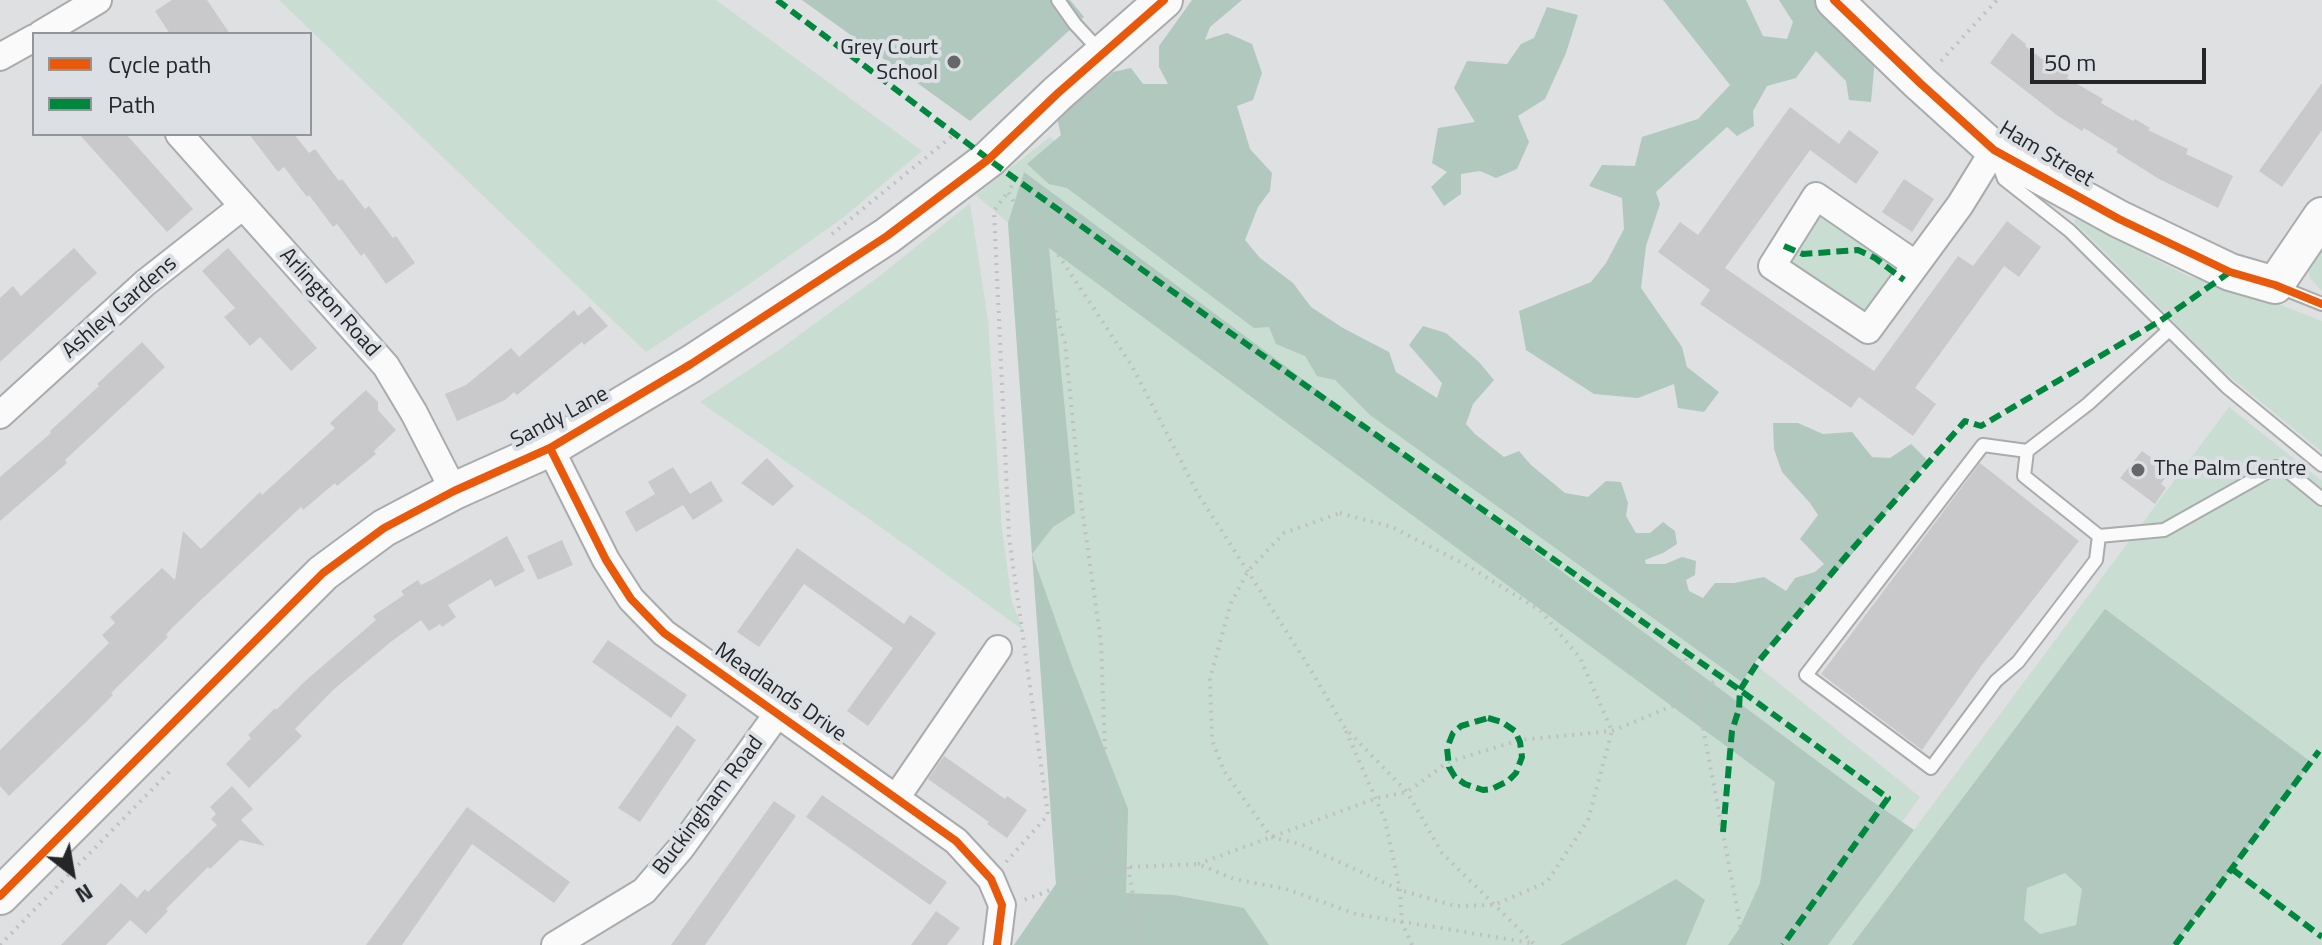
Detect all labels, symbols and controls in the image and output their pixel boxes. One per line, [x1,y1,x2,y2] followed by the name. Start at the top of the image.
[32,32,312,136] legend
[2034,32,2210,82] scale bar
[840,36,938,88] place label: Grey Court School
[2044,44,2096,80] text: 50 m
[108,46,211,82] text: Cycle path
[945,53,963,71] marker: Grey Court School
[108,86,155,122] text: Path
[1994,116,2098,194] street label: Ham Street
[273,243,385,363] street label: Arlington Road
[57,251,183,365] street label: Ashley Gardens
[507,381,613,455] street label: Sandy Lane
[2154,457,2306,483] place label: The Palm Centre
[2129,461,2147,479] marker: The Palm Centre
[709,638,851,748] street label: Meadlands Drive
[648,731,770,881] street label: Buckingham Road
[32,833,112,913] north arrow
[69,875,100,912] text: N

